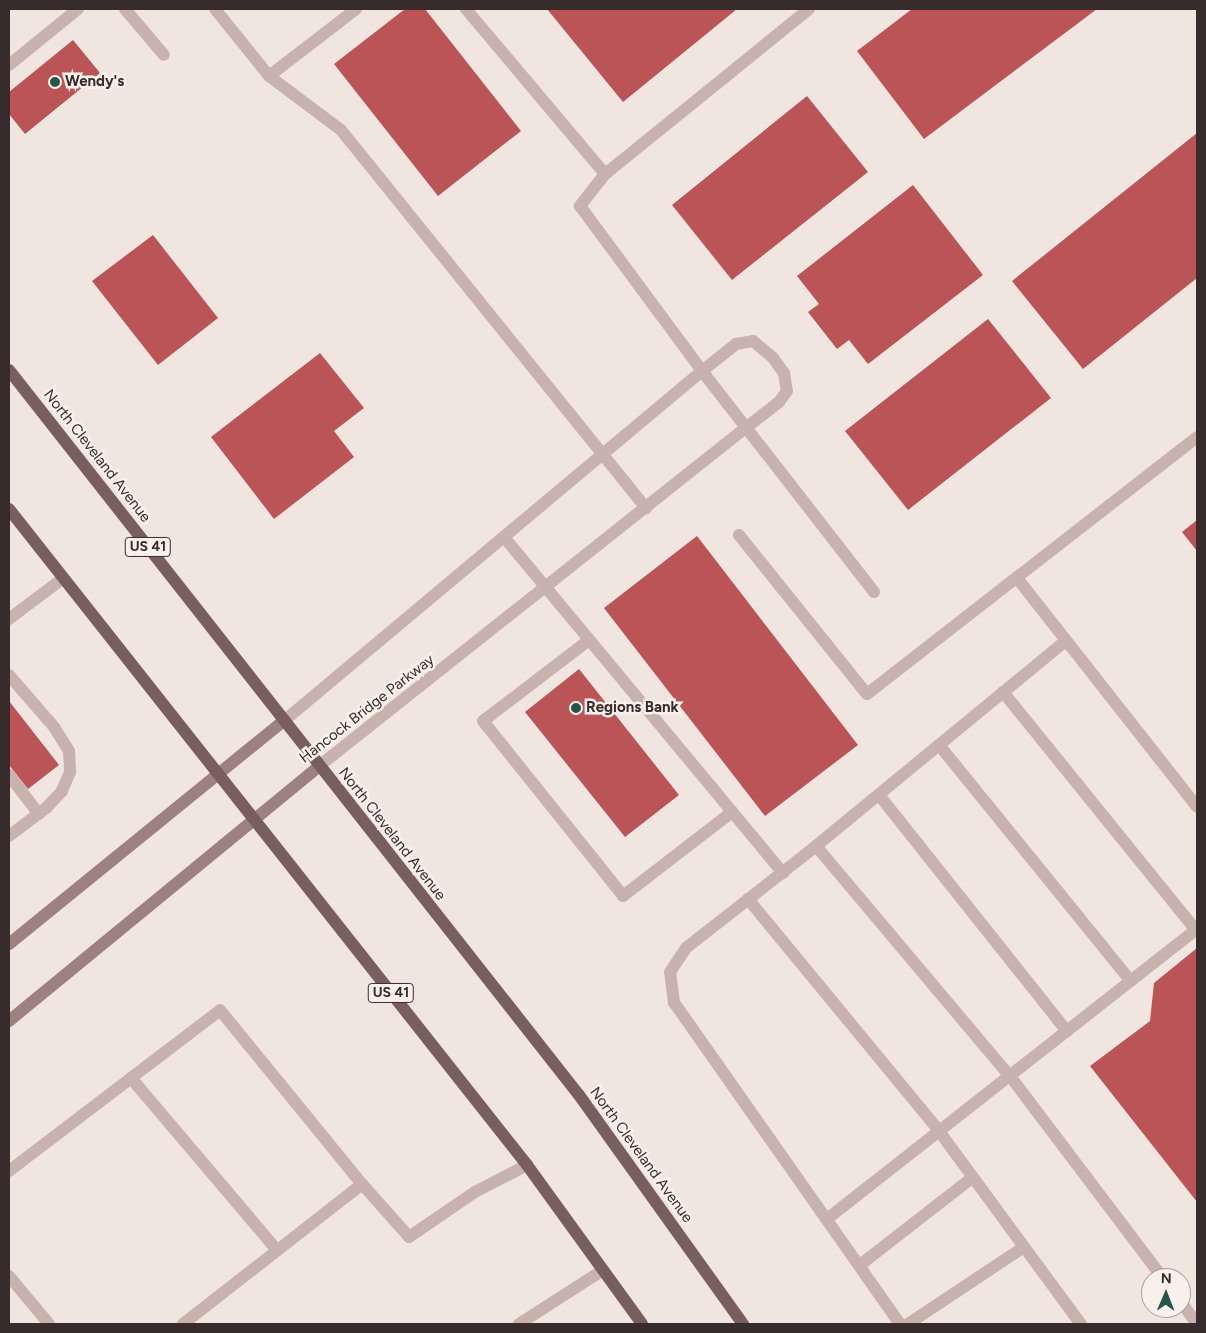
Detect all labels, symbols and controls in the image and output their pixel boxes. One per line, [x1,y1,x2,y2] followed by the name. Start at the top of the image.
[65,73,124,91] place label: Wendy's
[49,76,61,88] marker: Wendy's
[40,386,154,526] street label: North Cleveland Avenue
[124,536,172,558] road number: US 41
[296,651,438,767] street label: Hancock Bridge Parkway
[586,699,678,717] place label: Regions Bank
[570,702,582,714] marker: Regions Bank
[335,764,449,904] street label: North Cleveland Avenue
[367,981,415,1004] road number: US 41
[586,1084,696,1226] street label: North Cleveland Avenue
[1141,1268,1191,1318] north arrow
[1161,1270,1172,1287] text: N

